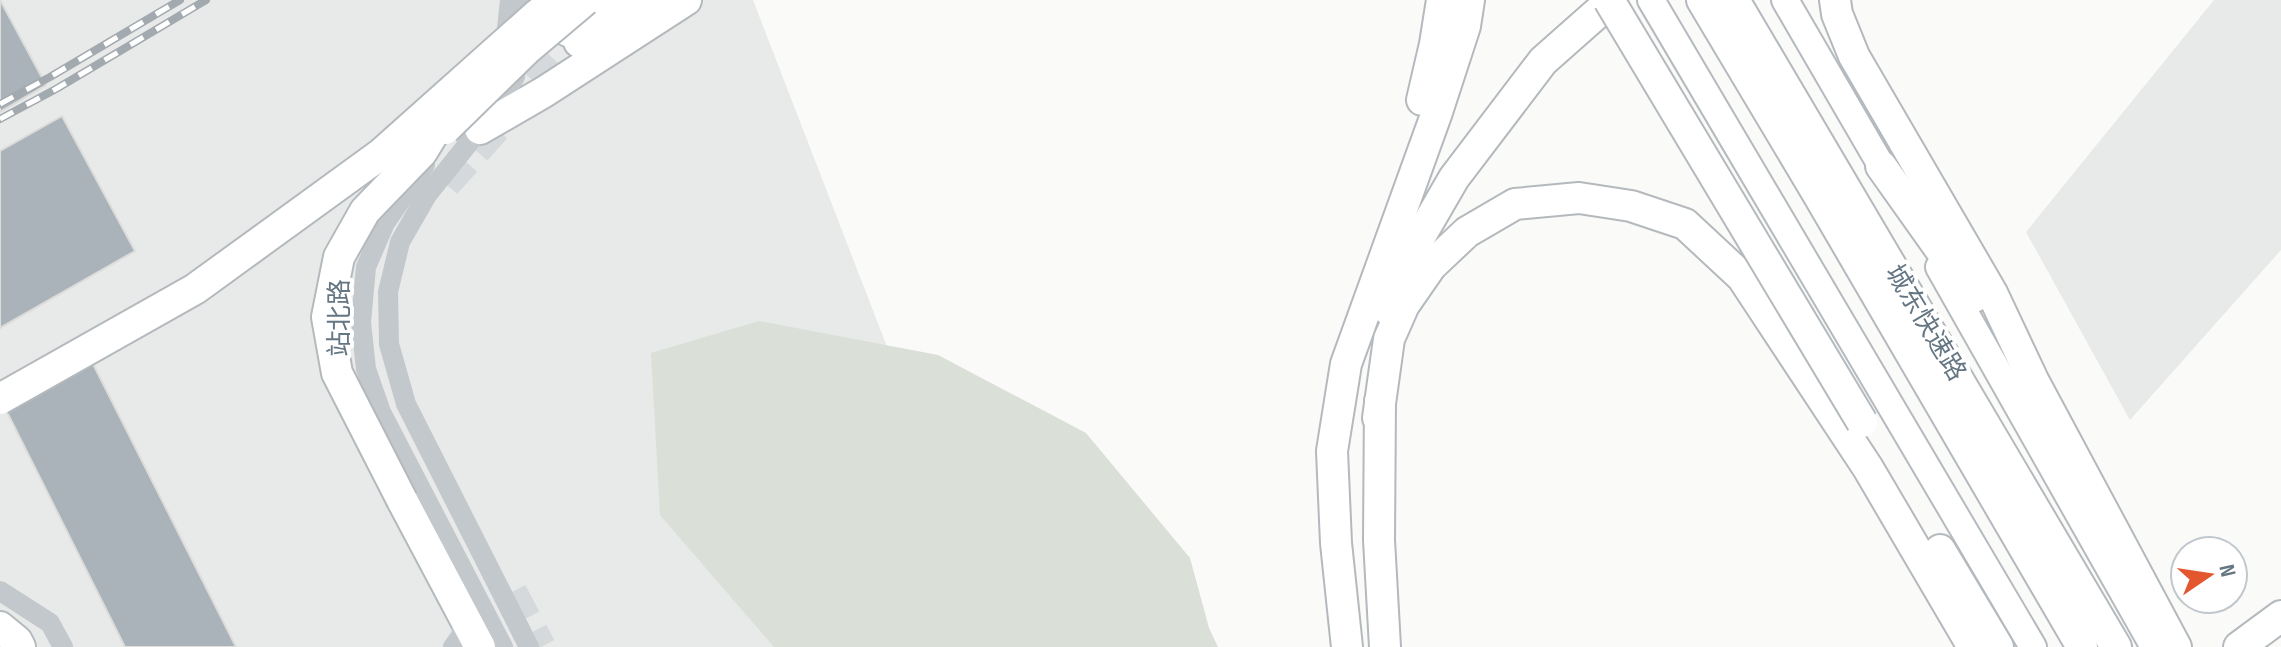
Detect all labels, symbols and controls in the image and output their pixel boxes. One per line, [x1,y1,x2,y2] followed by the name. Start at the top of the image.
[1878,259,1972,387] street label: 城东快速路
[325,279,356,357] street label: 站北路
[2169,535,2249,615] north arrow
[2213,562,2242,580] text: N

